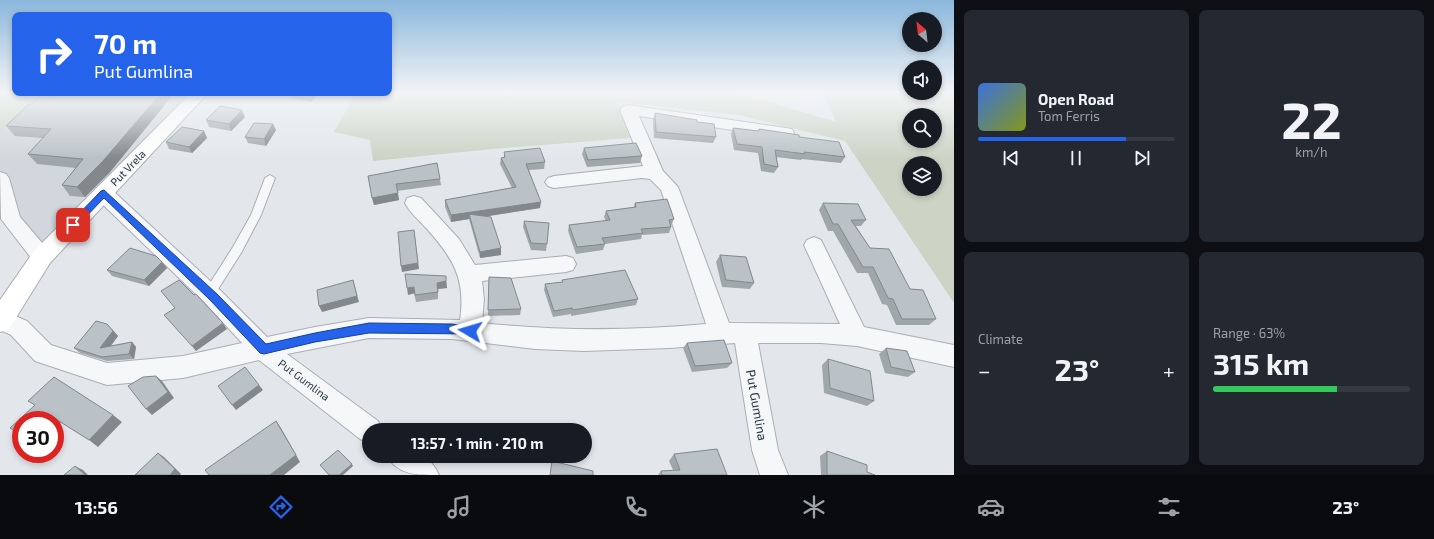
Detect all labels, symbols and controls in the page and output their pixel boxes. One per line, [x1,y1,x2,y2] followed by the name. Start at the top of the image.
[902,12,942,52] north arrow
[902,12,942,196] map controls
[94,26,157,60] text: 70 m
[28,28,80,80] icon: right
[94,60,193,82] text: Put Gumlina
[902,60,942,100] button: sound
[1281,87,1342,149] text: 22
[1038,90,1114,108] text: Open Road
[902,108,942,148] button: search
[1038,108,1100,124] text: Tom Ferris
[1295,144,1328,160] text: km/h
[107,147,148,188] street label: Put Vrela
[1000,147,1022,169] icon: previous
[1065,147,1087,169] icon: pause
[1131,147,1153,169] icon: next
[902,156,942,196] button: layers
[56,208,90,242] pin
[62,214,84,236] icon: arrive
[449,310,491,352] position arrow
[1213,325,1285,341] text: Range · 63%
[978,331,1023,347] text: Climate
[1213,345,1309,381] text: 315 km
[1054,351,1099,387] text: 23°
[276,356,332,403] street label: Put Gumlina
[978,357,991,383] text: −
[1163,357,1175,383] text: +
[743,368,771,442] street label: Put Gumlina
[12,411,64,463] speed limit sign: 30
[411,434,543,452] text: 13:57 · 1 min · 210 m
[267,493,295,521] icon: directions
[445,493,473,521] icon: music
[622,493,650,521] icon: phone
[800,493,828,521] icon: climate
[977,493,1005,521] icon: car
[1155,493,1183,521] icon: filters
[75,496,118,518] text: 13:56
[1332,496,1359,518] text: 23°

